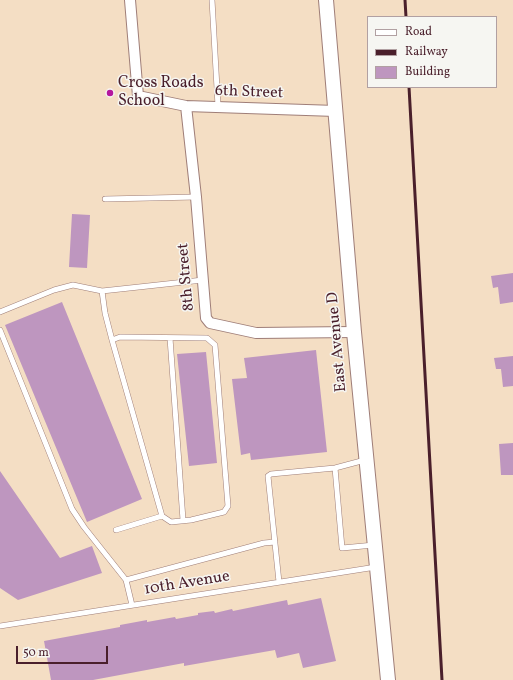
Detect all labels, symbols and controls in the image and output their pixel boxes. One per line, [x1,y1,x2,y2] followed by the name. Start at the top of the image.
[367,16,497,88] legend
[405,24,432,40] text: Road
[405,44,448,60] text: Railway
[405,64,450,80] text: Building
[118,74,204,112] place label: Cross Roads School
[214,82,284,104] street label: 6th Street
[105,88,115,98] marker: Cross Roads School
[174,242,200,312] street label: 8th Street
[324,291,352,393] street label: East Avenue D
[143,568,231,600] street label: 10th Avenue
[18,638,110,664] scale bar
[23,645,49,661] text: 50 m

